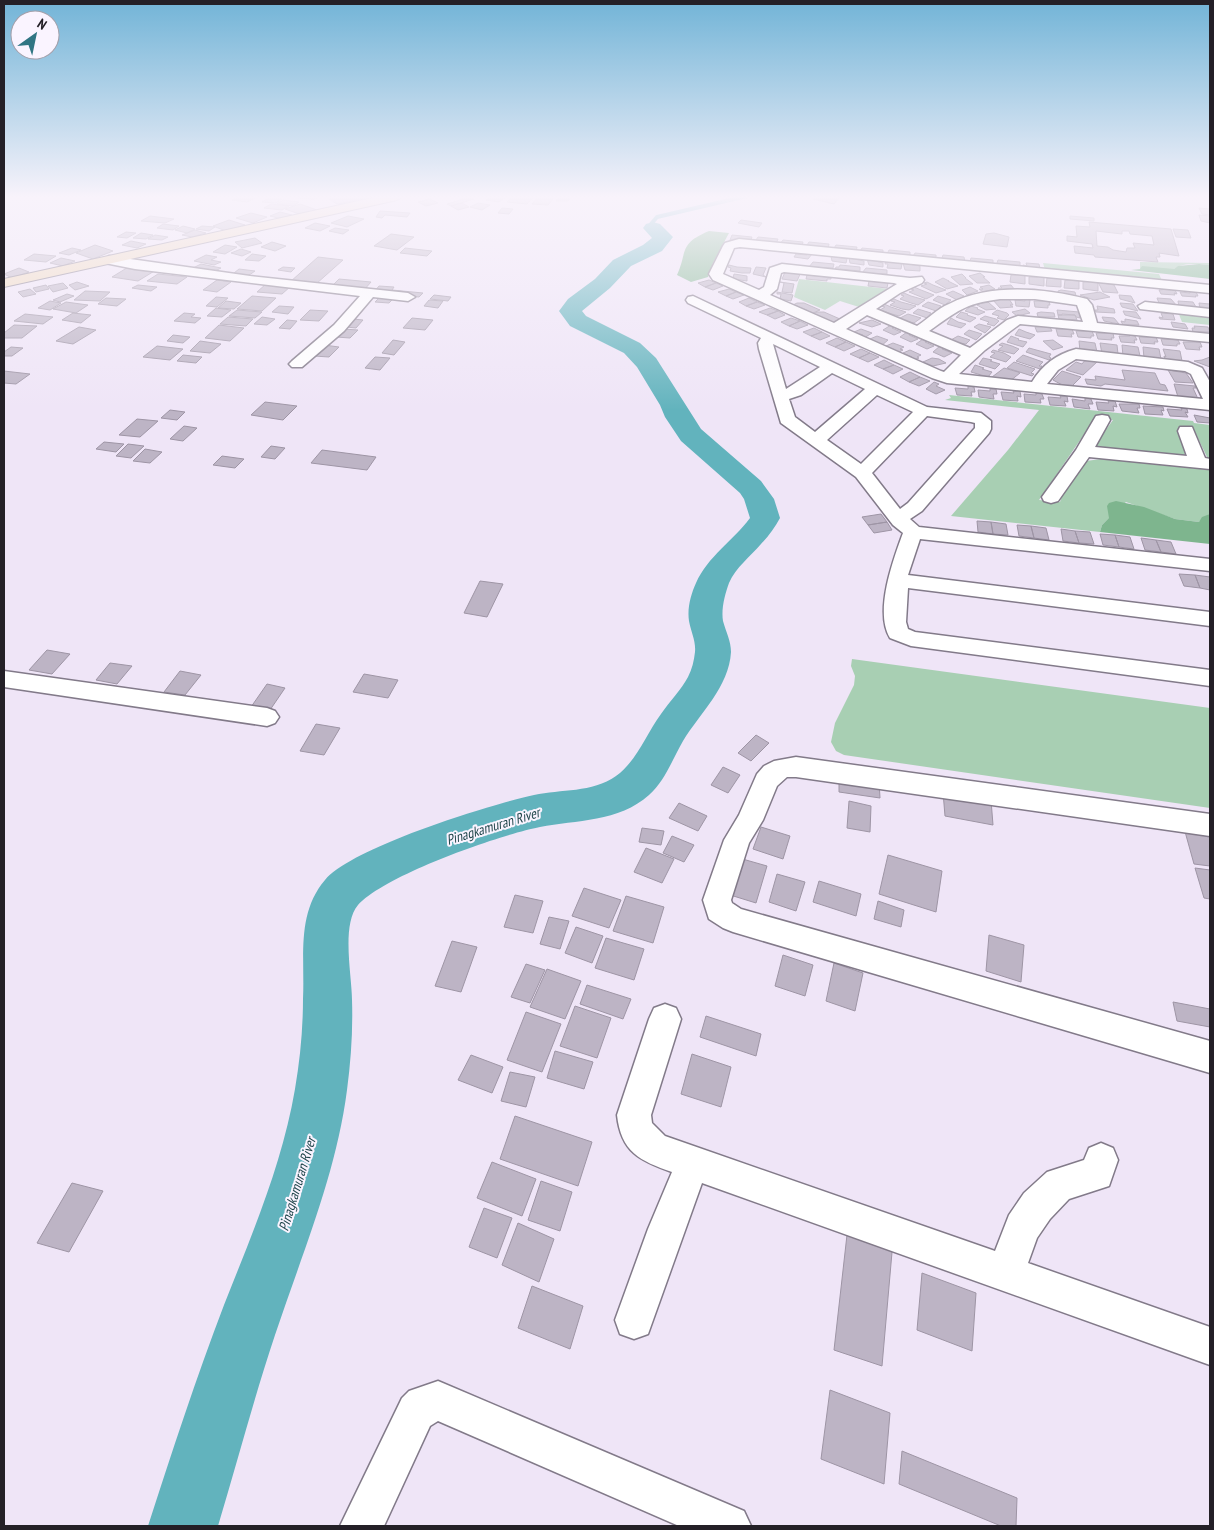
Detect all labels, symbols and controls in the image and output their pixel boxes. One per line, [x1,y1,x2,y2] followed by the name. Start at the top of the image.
[10,10,60,60] north arrow
[34,14,50,34] text: N
[444,803,544,849] water label: Pinagkamuran River
[274,1133,320,1233] water label: Pinagkamuran River

